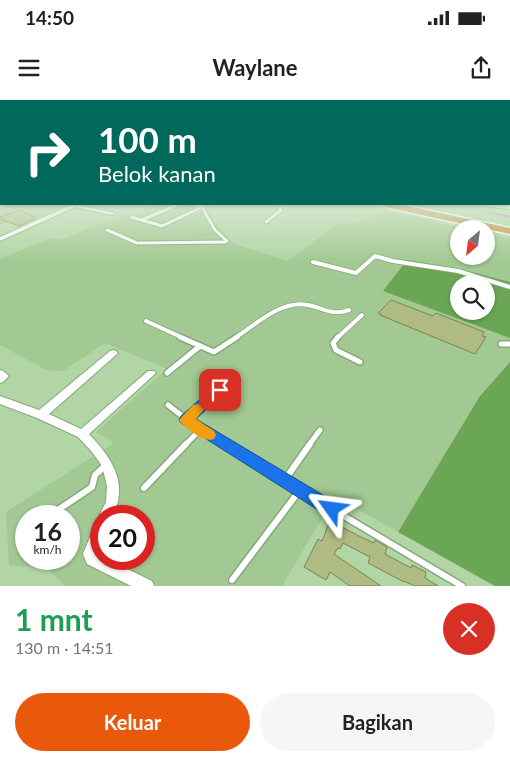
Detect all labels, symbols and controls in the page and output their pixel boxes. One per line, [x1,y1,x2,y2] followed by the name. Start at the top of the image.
[25,6,74,29] text: 14:50
[15,54,43,82] icon: menu
[212,54,298,81] text: Waylane
[467,54,495,82] icon: share
[98,118,197,160] text: 100 m
[15,120,80,185] icon: right
[98,160,216,187] text: Belok kanan
[450,220,495,265] north arrow
[450,220,495,320] map controls
[450,275,495,320] button: search
[199,369,241,411] pin
[206,376,234,404] icon: arrive
[305,482,357,534] position arrow
[90,505,155,570] speed limit sign: 20
[33,516,62,546] text: 16
[33,542,62,557] text: km/h
[15,601,93,637] text: 1 mnt
[443,603,495,655] button: close
[15,638,114,657] text: 130 m · 14:51
[15,693,250,751] button: Keluar
[260,693,495,751] button: Bagikan

